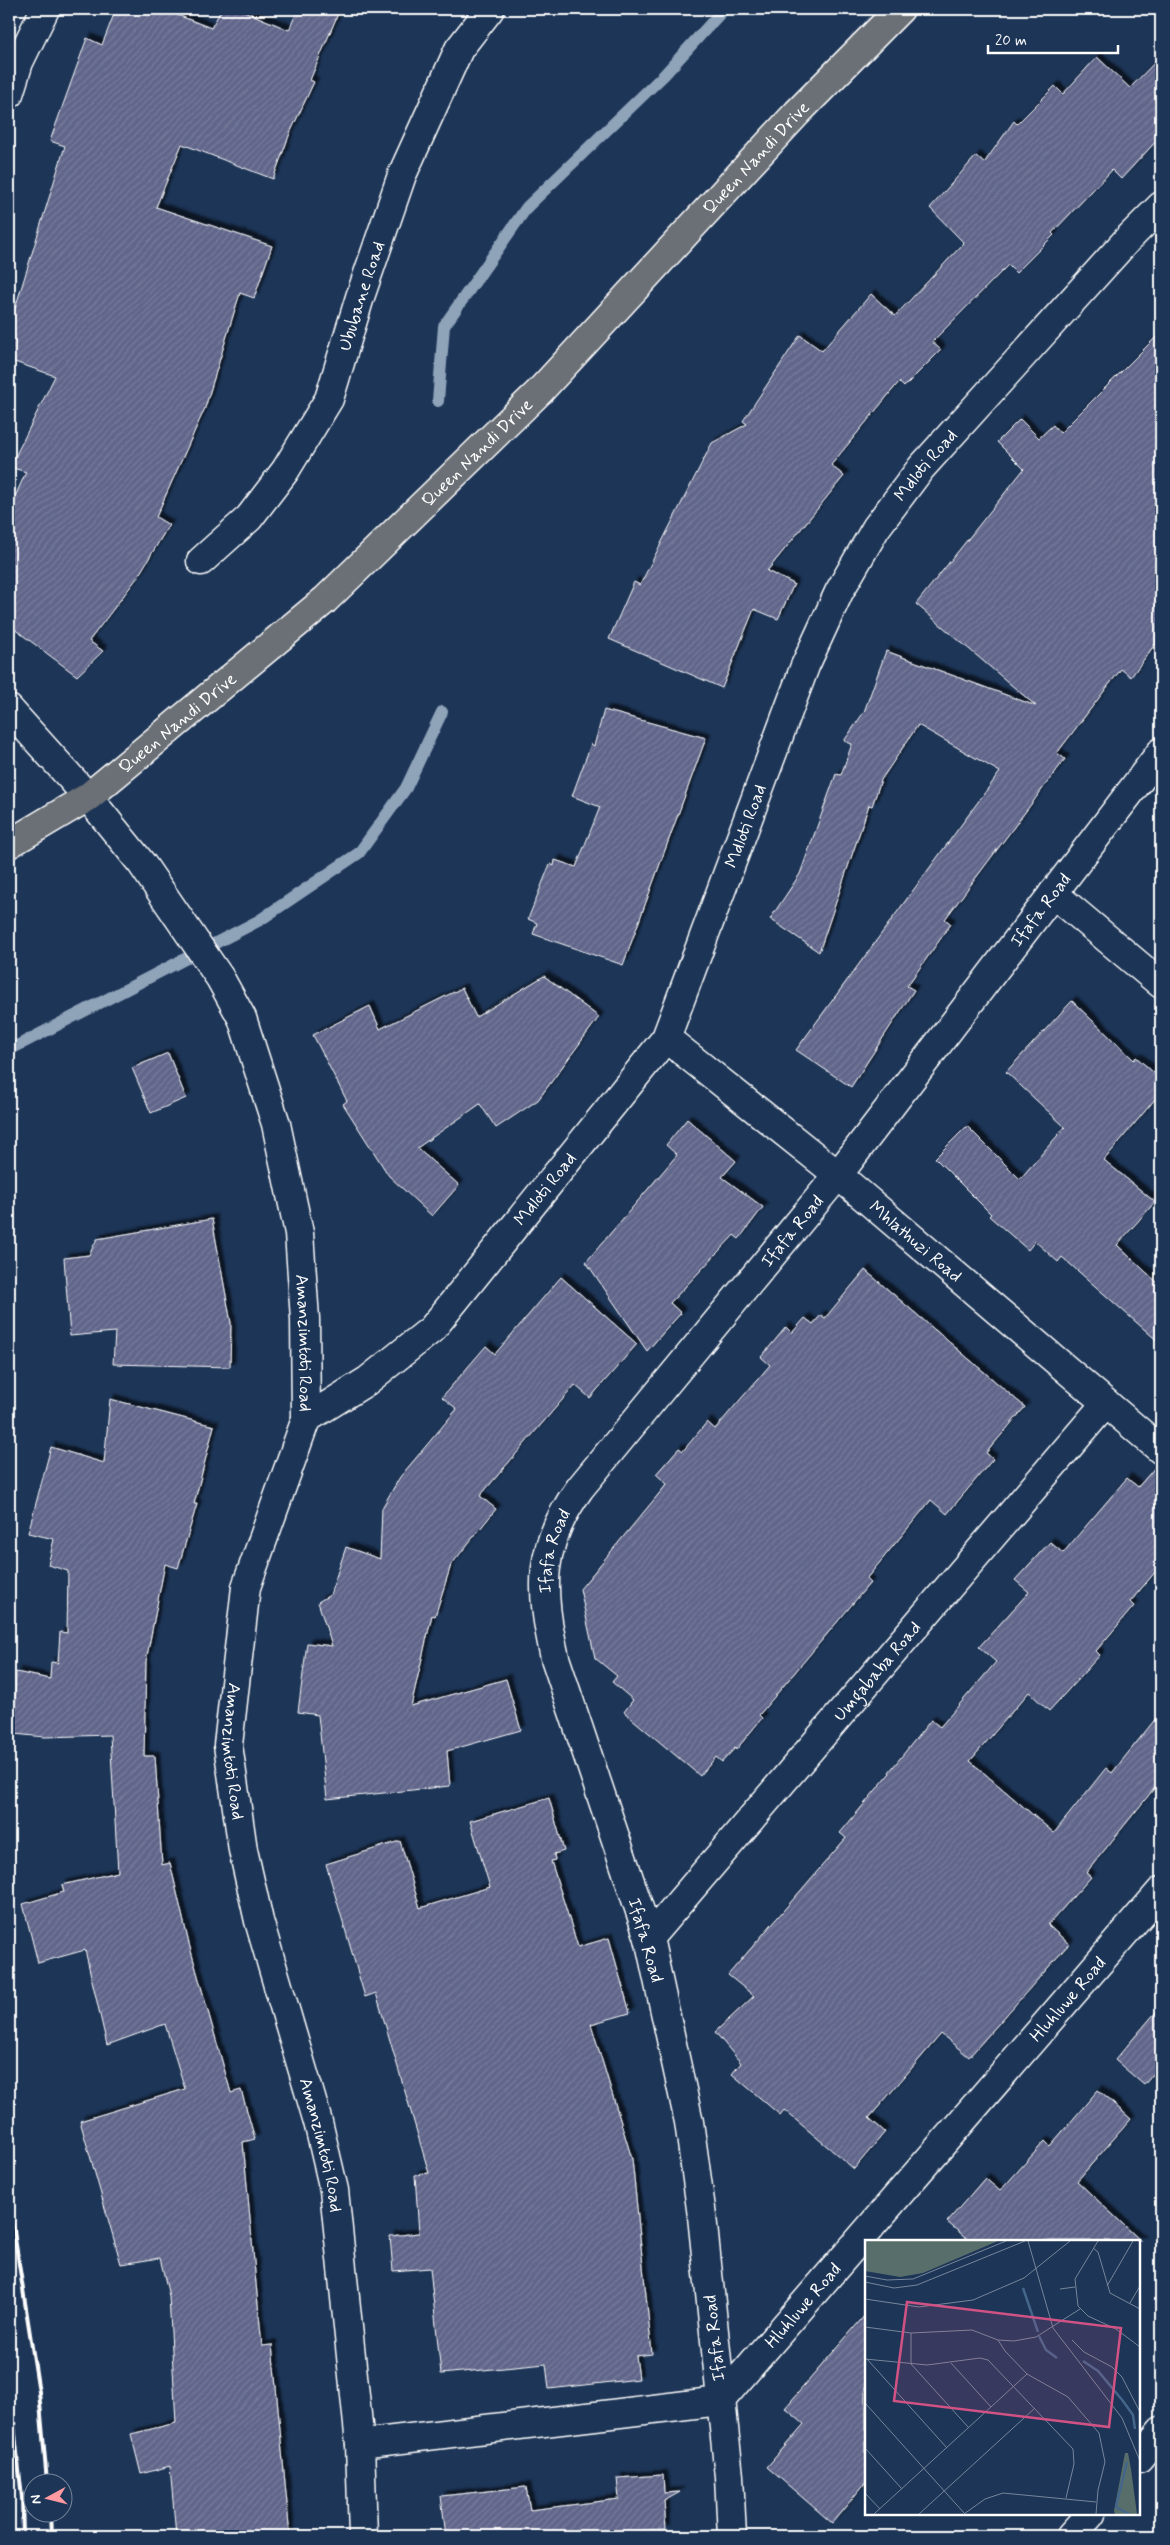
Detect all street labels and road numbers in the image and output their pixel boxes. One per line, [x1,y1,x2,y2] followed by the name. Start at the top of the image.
[698,96,815,220] street label: Queen Nandi Drive
[333,238,391,354] street label: Ububane Road
[417,393,539,513] street label: Queen Nandi Drive
[889,424,963,507] street label: Mdloti Road
[114,667,242,780] street label: Queen Nandi Drive
[720,781,773,871] street label: Mdloti Road
[1005,869,1077,952] street label: Ifafa Road
[509,1148,582,1231] street label: Mdloti Road
[756,1190,830,1273] street label: Ifafa Road
[863,1196,967,1288] street label: Mhlathuzi Road
[289,1273,317,1412] street label: Amanzimtoti Road
[534,1505,577,1593] street label: Ifafa Road
[828,1617,927,1727] street label: Umgababa Road
[215,1682,250,1822] street label: Amanzimtoti Road
[622,1895,669,1985] street label: Ifafa Road
[1025,1952,1112,2048] street label: Hluhluwe Road
[293,2075,347,2213] street label: Amanzimtoti Road
[760,2258,847,2354] street label: Hluhluwe Road
[699,2294,731,2382] street label: Ifafa Road

